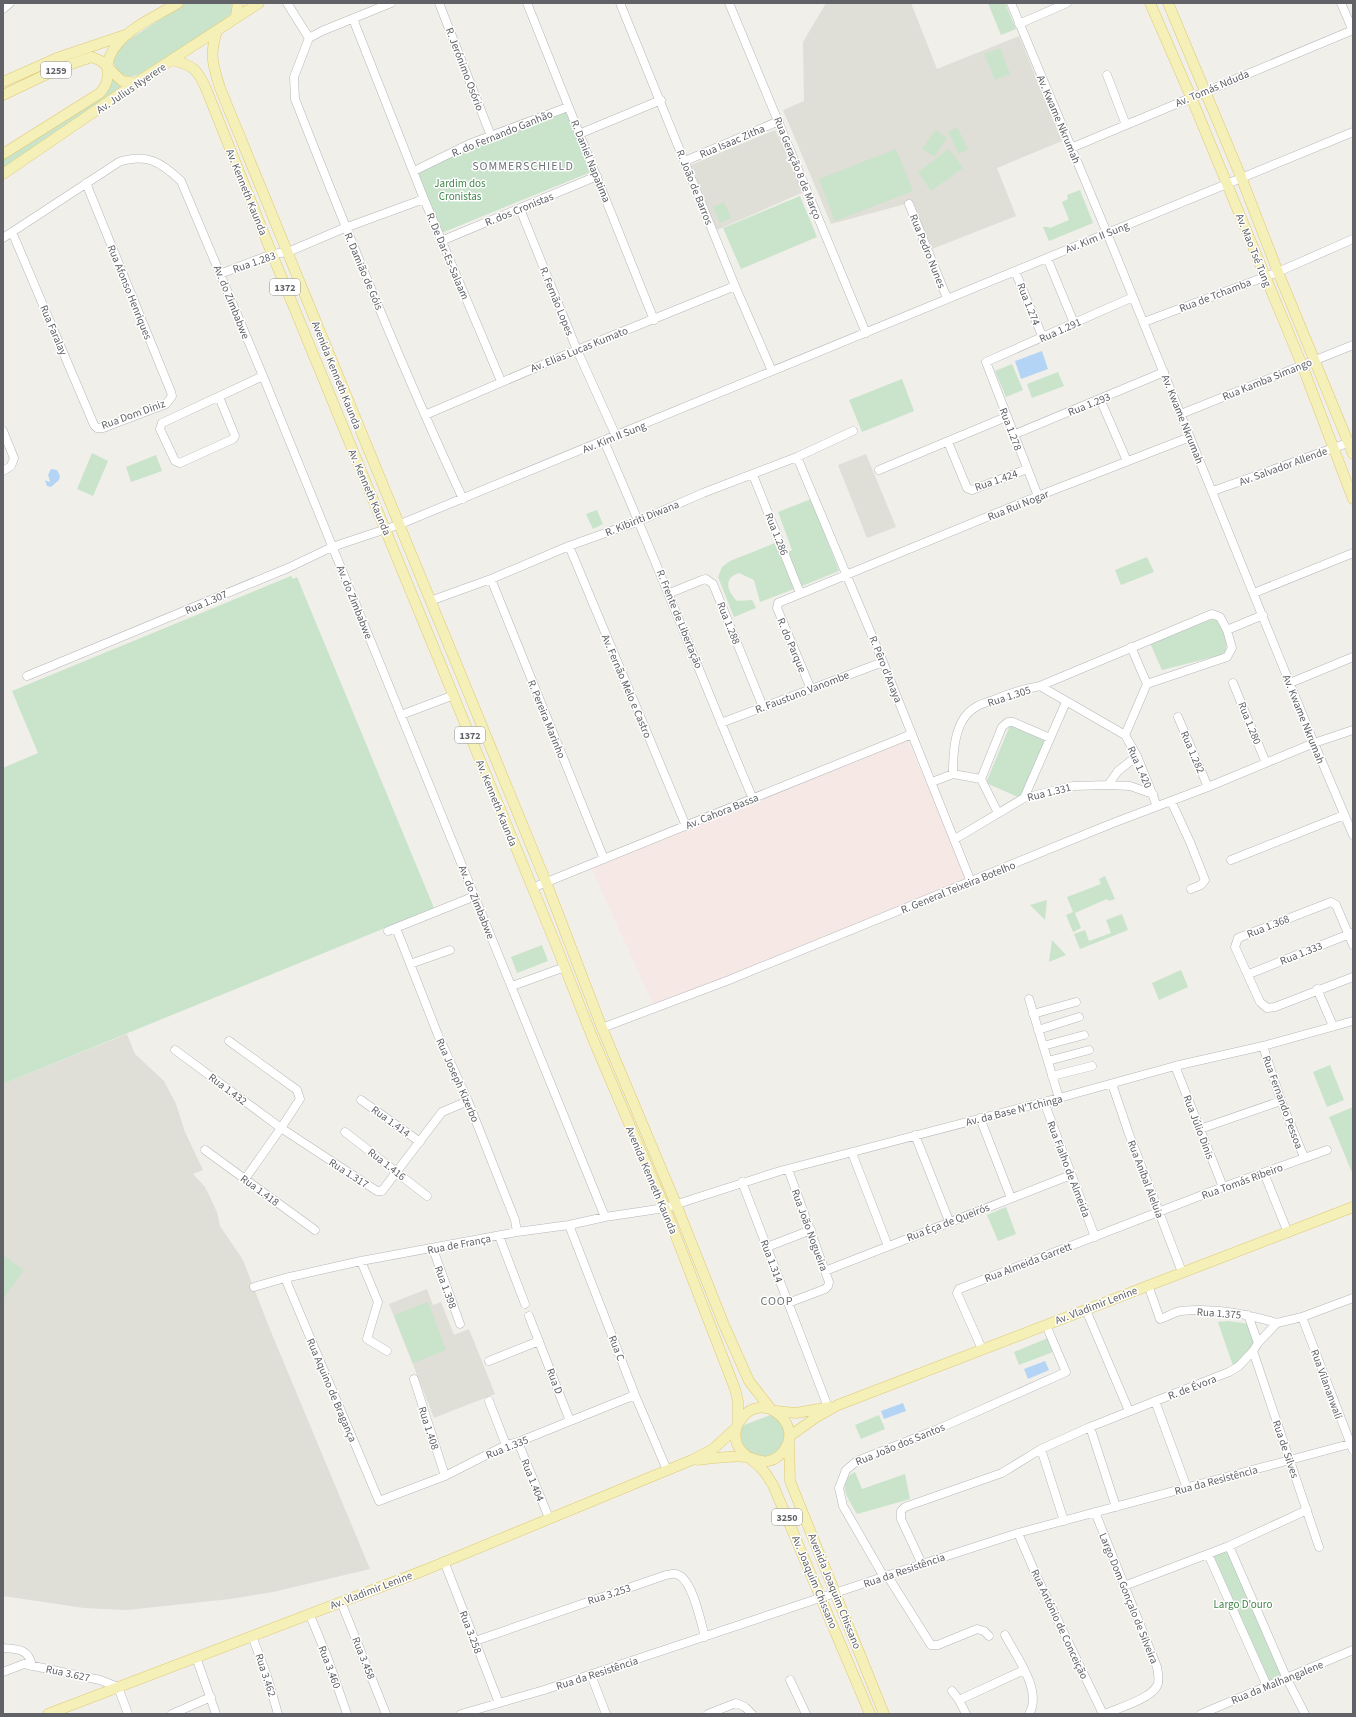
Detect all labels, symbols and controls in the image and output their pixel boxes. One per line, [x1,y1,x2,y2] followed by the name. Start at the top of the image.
[442,25,487,113] street label: R. Jerónimo Osório
[93,59,170,117] street label: Av. Julius Nyerere
[41,62,71,78] road number: 1259
[1173,66,1252,111] street label: Av. Tomás Nduda
[1033,73,1084,166] street label: Av. Kwame Nkrumah
[449,106,555,161] street label: R. do Fernando Ganhão
[770,115,825,222] street label: Rua Geração 8 de Março
[567,118,614,205] street label: R. Daniel Napatima
[697,121,767,162] street label: Rua Isaac Zitha
[222,147,271,238] street label: Av. Kenneth Kaunda
[673,147,717,227] street label: R. João de Barros
[472,158,574,175] district label: SOMMERSCHIELD
[434,176,486,204] park label: Jardim dos Cronistas
[483,189,556,230] street label: R. dos Cronistas
[422,210,473,302] street label: R. De Dar-Es-Salaam
[1232,211,1275,289] street label: Av. Mao Tsé Tung
[906,212,949,291] street label: Rua Pedro Nunes
[1063,218,1132,257] street label: Av. Kim II Sung
[340,230,387,313] street label: R. Damião de Góis
[104,243,156,342] street label: Rua Afonso Henriques
[231,248,278,277] street label: Rua 1.283
[210,263,253,342] street label: Av. do Zimbabwe
[536,265,577,338] street label: R. Fernão Lopes
[1177,275,1253,316] street label: Rua de Tchamba
[270,279,300,295] road number: 1372
[1013,281,1044,328] street label: Rua 1.274
[36,303,71,358] street label: Rua Faralay
[1037,315,1084,346] street label: Rua 1.291
[308,319,365,432] street label: Avenida Kenneth Kaunda
[528,323,630,376] street label: Av. Elias Lucas Kumato
[1220,355,1314,404] street label: Rua Kamba Simango
[1158,372,1207,466] street label: Av. Kwame Nkrumah
[1066,389,1113,420] street label: Rua 1.293
[99,396,167,433] street label: Rua Dom Diniz
[996,406,1026,453] street label: Rua 1.278
[580,418,649,457] street label: Av. Kim Il Sung
[1237,443,1330,489] street label: Av. Salvador Allende
[345,447,394,538] street label: Av. Kenneth Kaunda
[973,466,1020,495] street label: Rua 1.424
[985,486,1051,525] street label: Rua Rui Nogar
[603,497,681,540] street label: R. Kibiriti Diwana
[761,511,792,558] street label: Rua 1.286
[333,563,376,642] street label: Av. do Zimbabwe
[653,567,706,671] street label: R. Frente de Libertação
[183,587,230,618] street label: Rua 1.307
[713,600,744,647] street label: Rua 1.288
[773,616,810,675] street label: R. do Parque
[598,632,655,740] street label: Av. Fernão Melo e Castro
[865,634,906,705] street label: R. Pêro d'Anaya
[753,667,852,717] street label: R. Faustuno Vanombe
[1279,672,1328,766] street label: Av. Kwame Nkrumah
[524,678,569,761] street label: R. Pereira Marinho
[986,682,1033,710] street label: Rua 1.305
[1234,700,1265,747] street label: Rua 1.280
[455,727,485,743] road number: 1372
[1177,729,1208,776] street label: Rua 1.282
[1124,744,1155,791] street label: Rua 1.420
[472,758,521,849] street label: Av. Kenneth Kaunda
[1026,780,1073,805] street label: Rua 1.331
[683,790,761,833] street label: Av. Cahora Bassa
[899,858,1018,917] street label: R. General Teixeira Botelho
[455,863,498,942] street label: Av. do Zimbabwe
[1245,911,1292,942] street label: Rua 1.368
[1278,938,1325,969] street label: Rua 1.333
[432,1036,483,1125] street label: Rua Joseph Kizerbo
[1259,1053,1306,1151] street label: Rua Fernando Pessoa
[205,1070,250,1109] street label: Rua 1.432
[964,1091,1064,1130] street label: Av. da Base N'Tchinga
[1179,1093,1218,1162] street label: Rua Júlio Dinis
[368,1102,414,1141] street label: Rua 1.414
[1043,1119,1094,1220] street label: Rua Fialho de Almeida
[622,1124,681,1236] street label: Avenida Kenneth Kaunda
[1124,1138,1167,1220] street label: Rua Aníbal Aleluia
[365,1145,409,1184] street label: Rua 1.416
[326,1155,372,1192] street label: Rua 1.317
[1199,1160,1285,1203] street label: Rua Tomás Ribeiro
[237,1171,283,1210] street label: Rua 1.418
[788,1187,831,1273] street label: Rua João Nogueira
[905,1200,992,1245] street label: Rua Éça de Queirós
[426,1231,492,1258] street label: Rua de França
[757,1238,787,1285] street label: Rua 1.314
[982,1239,1074,1286] street label: Rua Almeida Garrett
[431,1264,460,1311] street label: Rua 1.398
[1053,1283,1140,1328] street label: Av. Vladimir Lenine
[760,1293,794,1310] district label: COOP
[1196,1304,1242,1323] street label: Rua 1.375
[605,1333,628,1363] street label: Rua C
[303,1336,360,1445] street label: Rua Aquino de Bragança
[1307,1347,1346,1421] street label: Rua Vilananwali
[543,1366,566,1397] street label: Rua D
[1166,1371,1219,1404] street label: R. de Évora
[415,1405,443,1452] street label: Rua 1.408
[1269,1418,1303,1480] street label: Rua de Silves
[853,1420,947,1469] street label: Rua João dos Santos
[484,1432,531,1463] street label: Rua 1.335
[517,1457,548,1504] street label: Rua 1.404
[1173,1462,1259,1499] street label: Rua da Resistência
[772,1509,802,1525] road number: 3250
[804,1531,865,1651] street label: Avenida Joaquim Chissano
[1095,1531,1162,1666] street label: Largo Dom Gonçalo de Silveira
[788,1533,841,1631] street label: Av. Joaquim Chissano
[861,1549,947,1591] street label: Rua da Resistência
[1027,1567,1092,1682] street label: Rua António de Conceição
[328,1568,415,1613] street label: Av. Vladimir Lenine
[586,1580,633,1608] street label: Rua 3.253
[1214,1597,1273,1612] park label: Largo D'ouro
[456,1609,486,1656] street label: Rua 3.258
[348,1635,379,1682] street label: Rua 3.458
[315,1644,345,1691] street label: Rua 3.460
[252,1652,280,1699] street label: Rua 3.462
[554,1653,640,1694] street label: Rua da Resistência
[1229,1657,1326,1708] street label: Rua da Malhangalene
[45,1662,91,1685] street label: Rua 3.627

